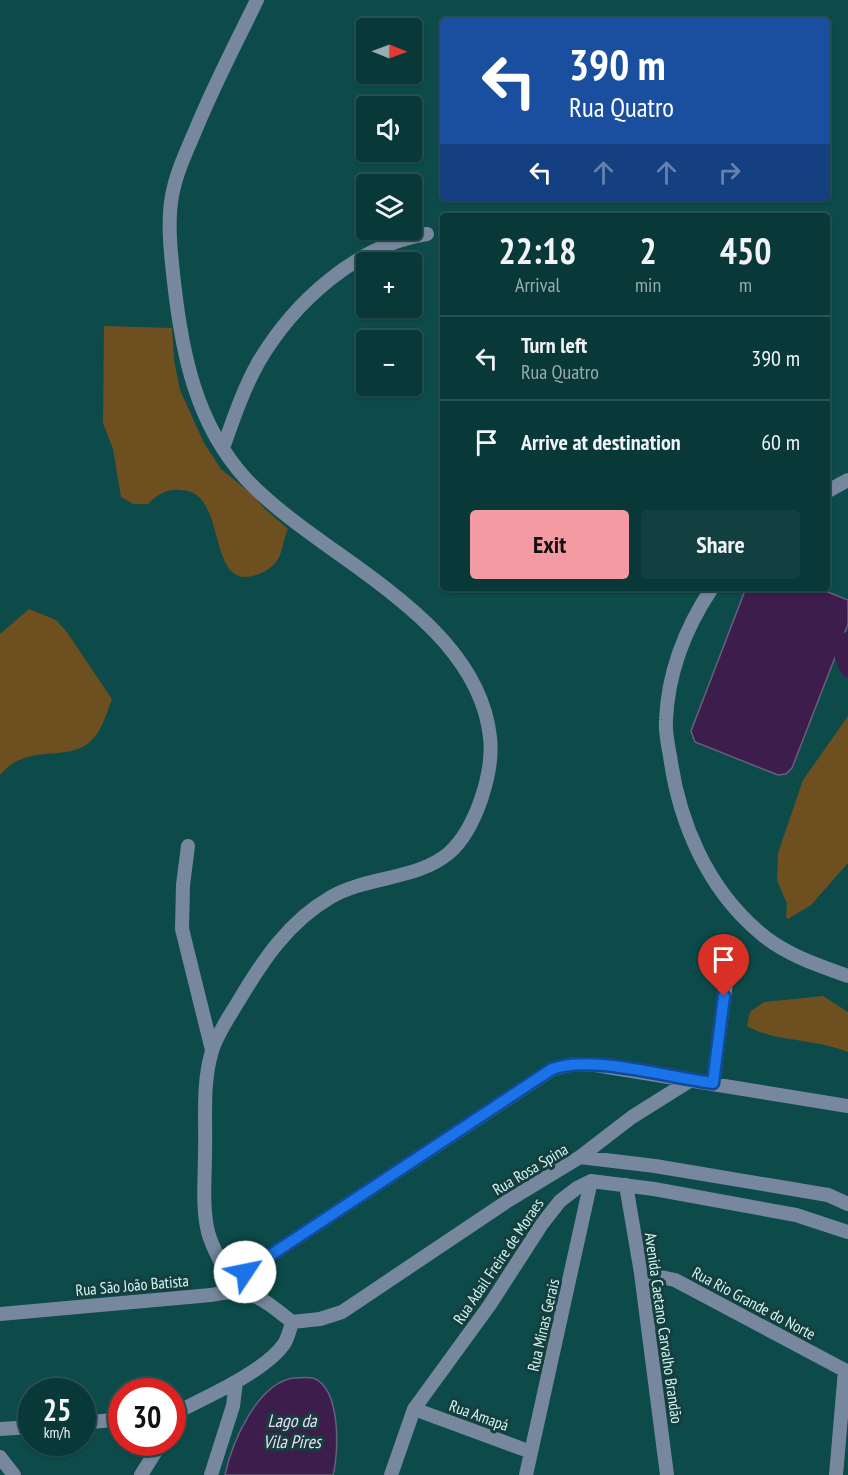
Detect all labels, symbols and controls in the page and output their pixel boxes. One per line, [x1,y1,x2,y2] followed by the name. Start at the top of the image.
[356,18,422,84] north arrow
[356,18,422,396] map controls
[569,37,666,92] text: 390 m
[470,42,548,120] icon: left
[569,90,674,124] text: Rua Quatro
[356,96,422,162] button: sound
[524,156,557,189] icon: left
[587,156,620,189] icon: ahead
[650,156,683,189] icon: ahead
[713,156,746,189] icon: right
[356,174,422,240] button: layers
[499,227,576,274] text: 22:18
[639,227,657,274] text: 2
[720,227,771,274] text: 450
[356,252,422,318] button: +
[515,272,560,298] text: Arrival
[635,272,661,298] text: min
[739,272,752,298] text: m
[356,330,422,396] button: −
[521,331,587,359] text: Turn left
[470,342,503,375] icon: left
[751,344,800,372] text: 390 m
[521,359,599,385] text: Rua Quatro
[470,426,503,459] icon: arrive
[521,428,681,456] text: Arrive at destination
[761,428,800,456] text: 60 m
[470,510,629,579] button: Exit
[641,510,800,579] button: Share
[698,934,749,996] pin
[707,943,740,976] icon: arrive
[489,1139,571,1199] street label: Rua Rosa Spina
[448,1194,548,1328] street label: Rua Adail Freire de Moraes
[641,1231,687,1425] street label: Avenida Caetano Carvalho Brandão
[213,1240,277,1304] position arrow
[689,1262,819,1344] street label: Rua Rio Grande do Norte
[75,1270,189,1300] street label: Rua São João Batista
[523,1277,563,1373] street label: Rua Minas Gerais
[108,1378,186,1456] speed limit sign: 30
[43,1390,71,1429] text: 25
[447,1395,511,1435] street label: Rua Amapá
[263,1409,323,1453] water label: Lago da Vila Pires
[44,1423,70,1442] text: km/h

